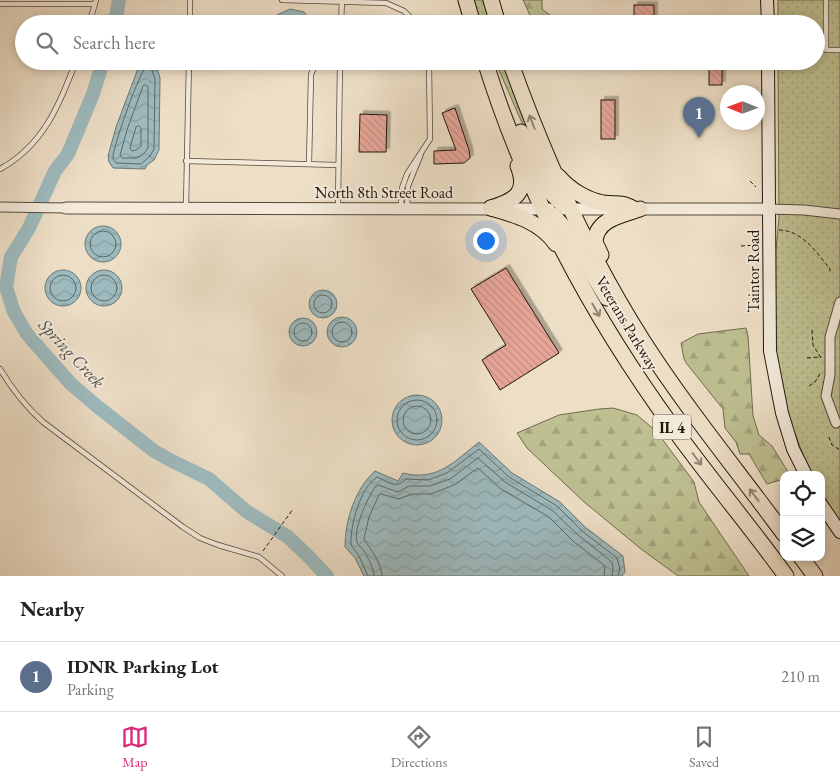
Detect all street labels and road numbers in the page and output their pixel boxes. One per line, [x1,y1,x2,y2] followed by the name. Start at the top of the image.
[315,182,454,203] street label: North 8th Street Road
[743,229,764,312] street label: Taintor Road
[591,272,664,375] street label: Veterans Parkway
[653,414,691,440] road number: IL 4

